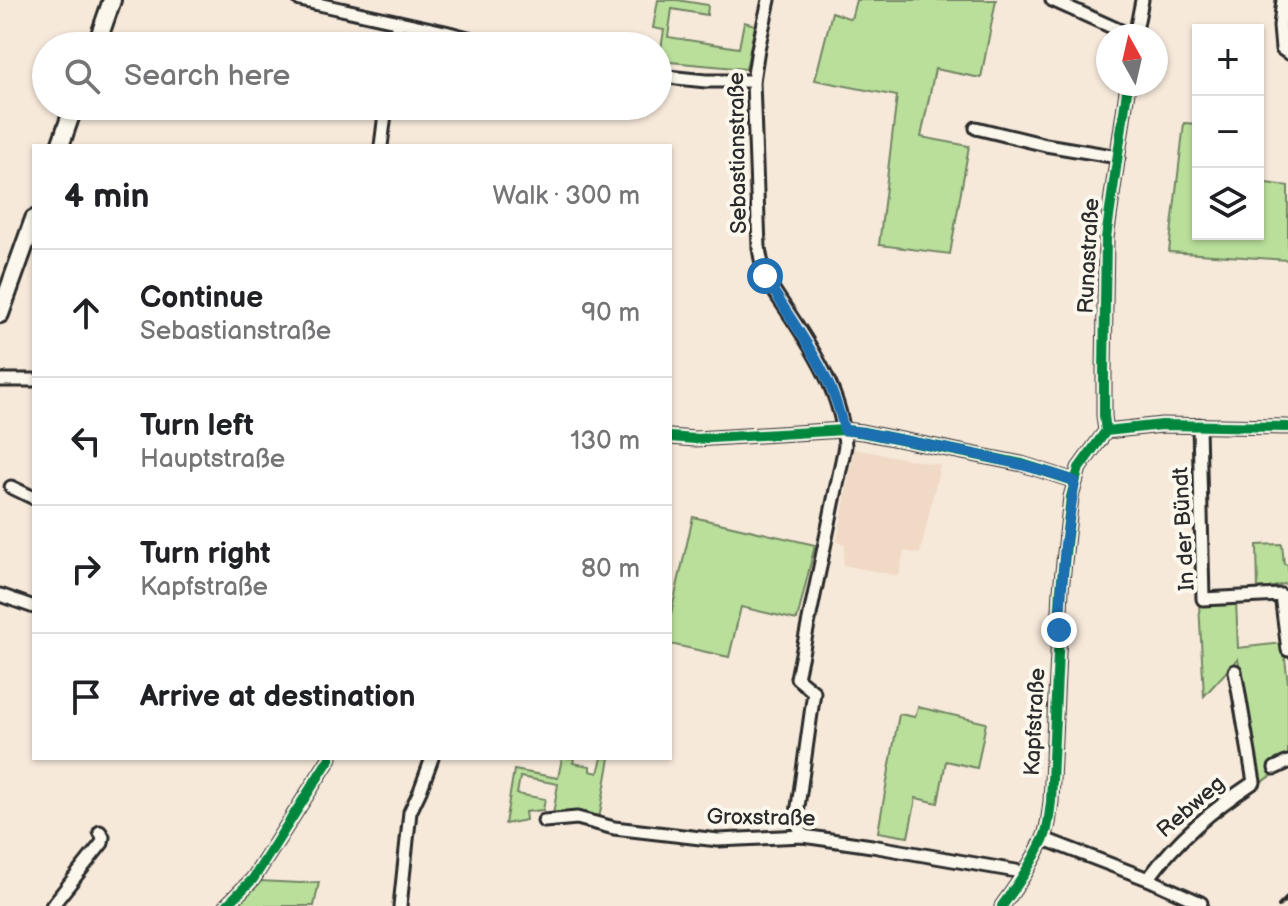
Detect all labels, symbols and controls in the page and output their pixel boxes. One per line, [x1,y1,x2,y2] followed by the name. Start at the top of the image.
[1096,24,1168,96] north arrow
[1192,24,1264,240] map controls
[1192,24,1264,96] button: +
[32,32,672,120] search box
[60,54,104,98] icon: search
[124,58,290,94] text: Search here
[723,72,753,234] street label: Sebastianstraße
[1192,96,1264,168] button: −
[1192,168,1264,240] button: layers
[64,176,150,217] text: 4 min
[492,181,640,212] text: Walk · 300 m
[1072,198,1106,314] street label: Runastraße
[747,258,783,294] route start
[140,280,263,316] text: Continue
[64,291,108,335] icon: ahead
[581,298,640,329] text: 90 m
[140,316,331,347] text: Sebastianstraße
[140,408,254,444] text: Turn left
[64,419,108,463] icon: left
[570,426,640,457] text: 130 m
[140,444,285,475] text: Hauptstraße
[1167,466,1201,592] street label: In der Bündt
[140,536,271,572] text: Turn right
[64,547,108,591] icon: right
[581,554,640,585] text: 80 m
[140,572,268,603] text: Kapfstraße
[1041,612,1077,648] route end
[1019,667,1051,777] street label: Kapfstraße
[64,675,108,719] icon: arrive
[140,679,416,715] text: Arrive at destination
[1151,770,1231,844] street label: Rebweg
[706,804,816,832] street label: Groxstraße

